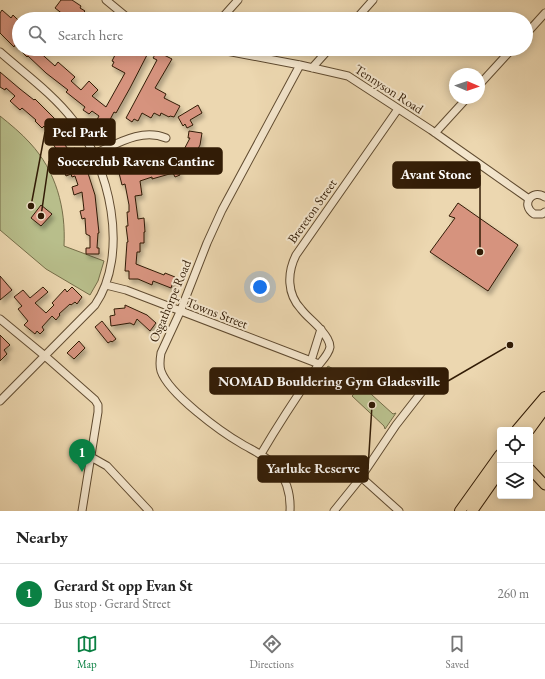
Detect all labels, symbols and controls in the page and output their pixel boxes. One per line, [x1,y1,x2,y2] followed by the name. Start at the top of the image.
[12,12,533,56] search box
[26,23,48,45] icon: search
[58,25,123,44] text: Search here
[351,60,427,118] street label: Tennyson Road
[449,68,485,104] north arrow
[45,119,115,145] callout: Peel Park
[53,123,108,141] text: Peel Park
[49,148,222,174] callout: Soccerclub Ravens Cantine
[58,152,215,170] text: Soccerclub Ravens Cantine
[393,162,480,188] callout: Avant Stone
[400,165,472,183] text: Avant Stone
[284,175,340,247] street label: Brereton Street
[145,257,195,345] street label: Osgathorpe Road
[250,277,270,297] your location
[184,293,250,333] street label: Towns Street
[210,368,448,394] callout: NOMAD Bouldering Gym Gladesville
[218,372,440,390] text: NOMAD Bouldering Gym Gladesville
[497,427,533,499] map controls
[497,427,533,463] button: locate
[69,439,95,472] pin: 1
[258,456,368,482] callout: Yarluke Reserve
[266,459,360,477] text: Yarluke Reserve
[497,463,533,499] button: layers
[16,526,68,548] text: Nearby
[54,576,193,595] text: Gerard St opp Evan St
[26,585,32,602] text: 1
[498,585,529,602] text: 260 m
[54,595,171,612] text: Bus stop · Gerard Street
[76,633,98,671] tab: Map
[250,633,294,671] tab: Directions
[446,633,469,671] tab: Saved

